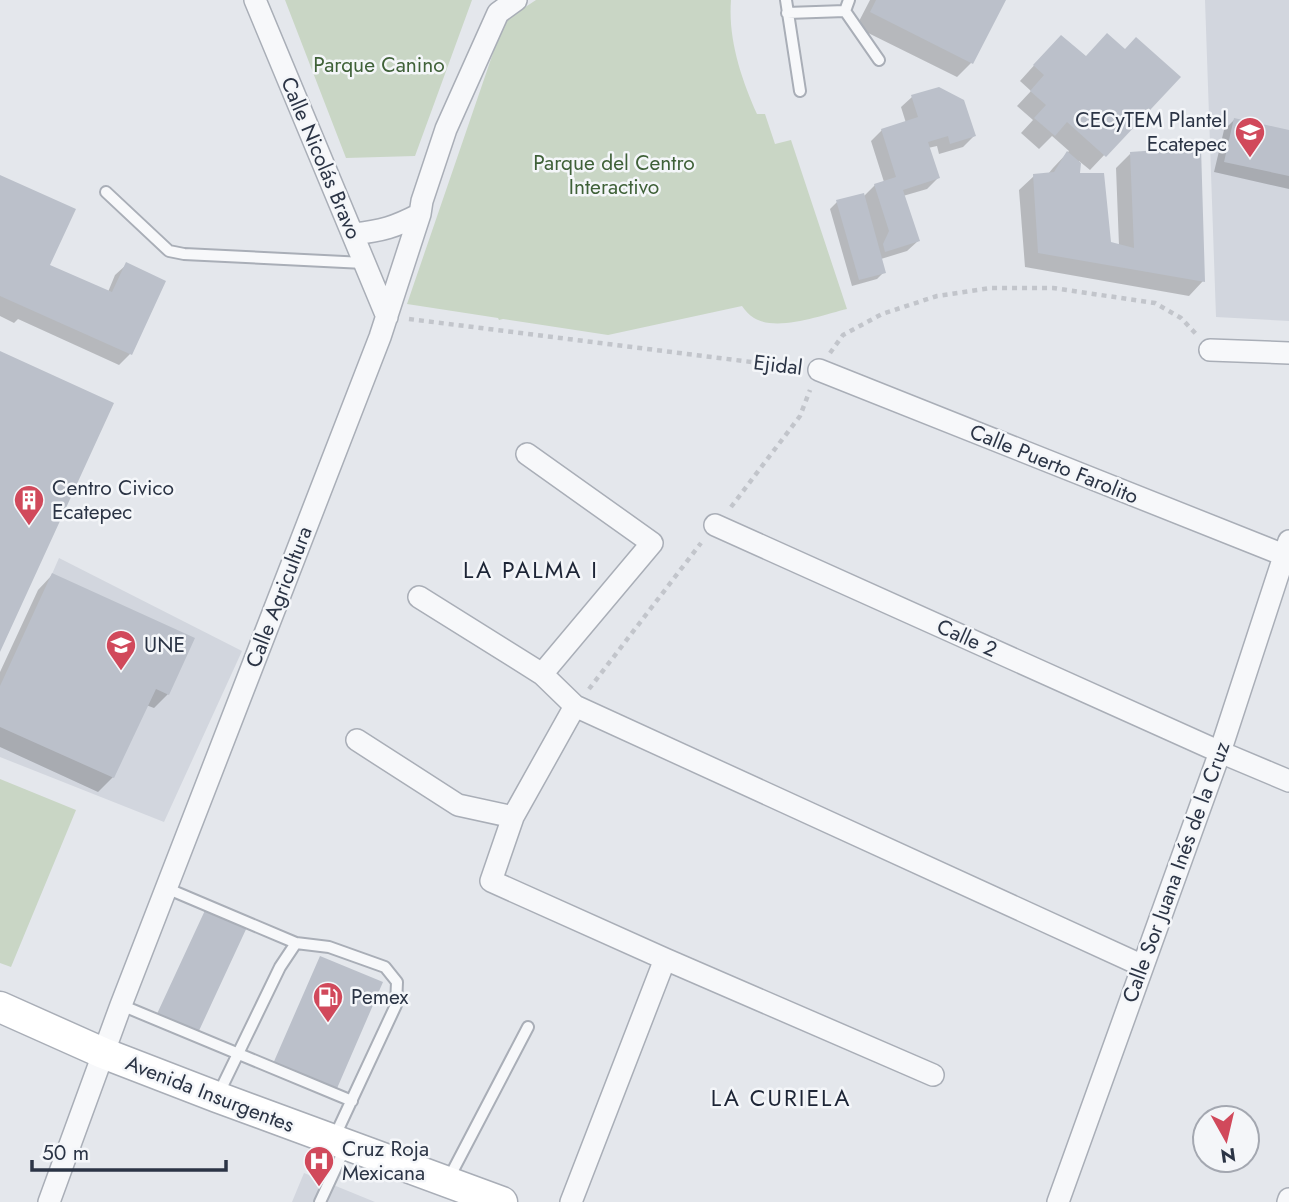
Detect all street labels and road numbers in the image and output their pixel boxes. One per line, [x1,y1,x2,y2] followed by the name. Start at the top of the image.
[273,72,369,244] street label: Calle Nicolás Bravo
[752,347,804,383] street label: Ejidal
[965,417,1143,511] street label: Calle Puerto Farolito
[238,522,320,672] street label: Calle Agricultura
[932,611,1002,665] street label: Calle 2
[1115,737,1237,1007] street label: Calle Sor Juana Inés de la Cruz
[121,1048,299,1140] street label: Avenida Insurgentes

